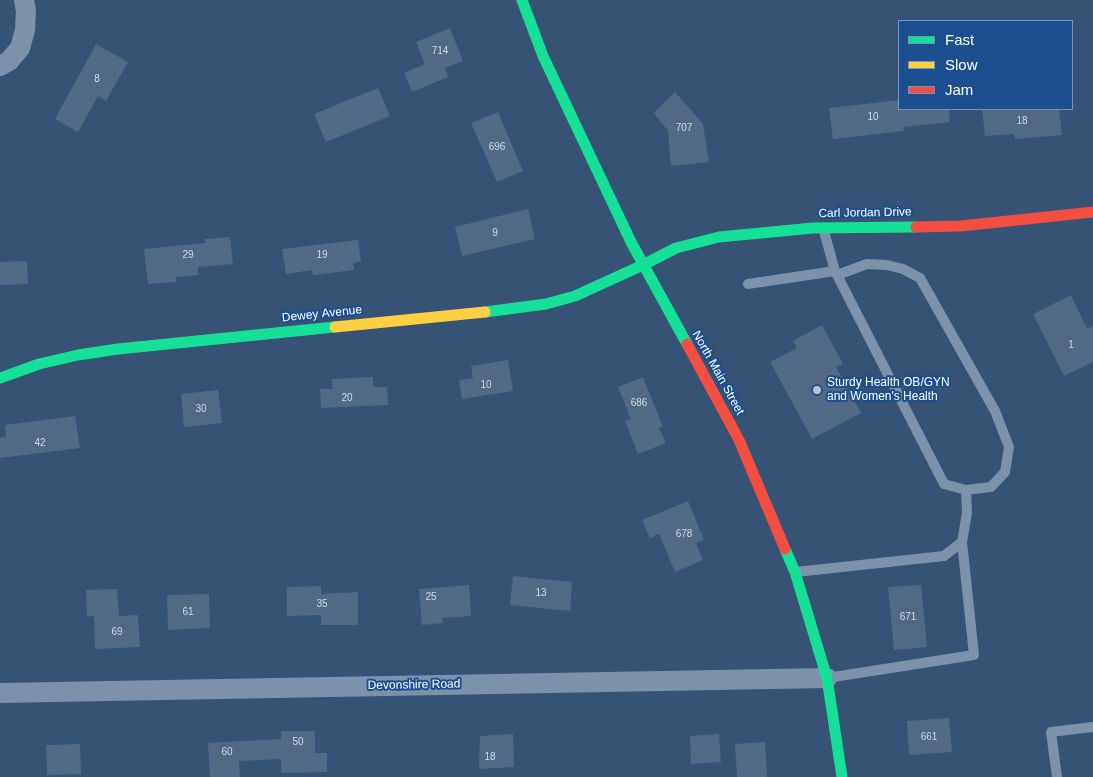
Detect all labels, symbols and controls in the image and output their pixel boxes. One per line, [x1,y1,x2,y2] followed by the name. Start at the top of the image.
[898,20,1073,110] legend
[945,31,974,48] text: Fast
[432,45,448,57] house number: 714
[945,56,978,73] text: Slow
[94,73,100,85] house number: 8
[945,81,973,98] text: Jam
[867,111,879,123] house number: 10
[1016,115,1028,127] house number: 18
[676,122,692,134] house number: 707
[489,141,505,153] house number: 696
[818,205,912,221] street label: Carl Jordan Drive
[492,227,498,239] house number: 9
[182,249,194,261] house number: 29
[316,249,328,261] house number: 19
[281,303,363,325] street label: Dewey Avenue
[689,328,747,418] street label: North Main Street
[1068,339,1074,351] house number: 1
[827,376,950,404] place label: Sturdy Health OB/GYN and Women's Health
[480,379,492,391] house number: 10
[811,384,823,396] marker: Sturdy Health OB/GYN and Women's Health
[341,392,353,404] house number: 20
[631,397,647,409] house number: 686
[195,403,207,415] house number: 30
[34,437,46,449] house number: 42
[676,528,692,540] house number: 678
[535,587,547,599] house number: 13
[425,591,437,603] house number: 25
[316,598,328,610] house number: 35
[182,606,194,618] house number: 61
[900,611,916,623] house number: 671
[111,626,123,638] house number: 69
[368,677,460,693] street label: Devonshire Road
[921,731,937,743] house number: 661
[292,736,304,748] house number: 50
[221,746,233,758] house number: 60
[484,751,496,763] house number: 18

